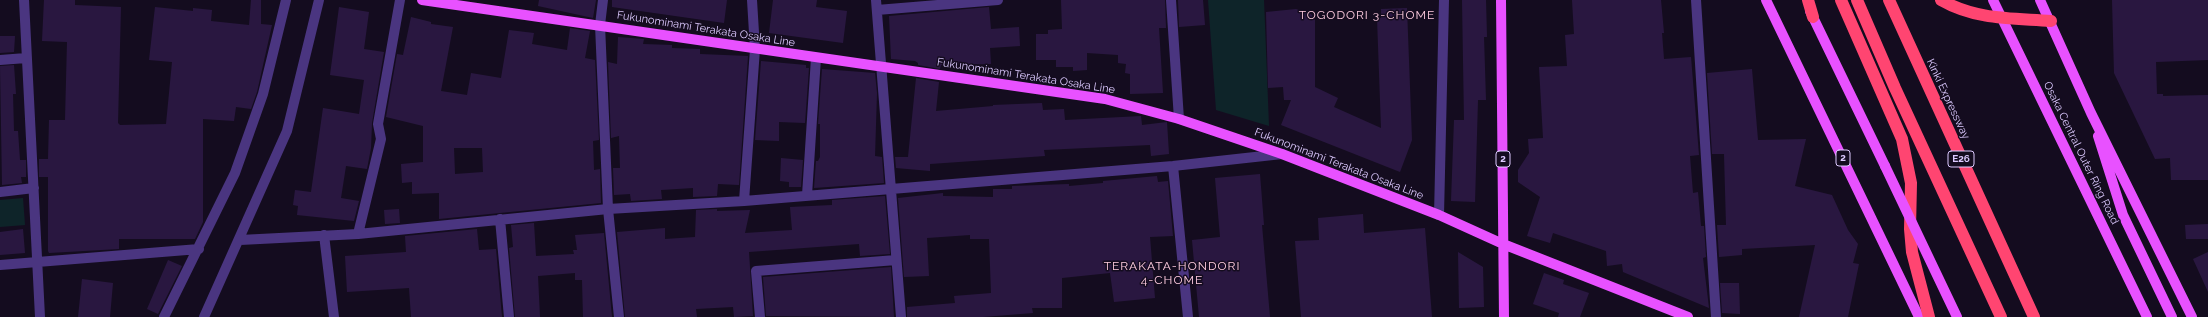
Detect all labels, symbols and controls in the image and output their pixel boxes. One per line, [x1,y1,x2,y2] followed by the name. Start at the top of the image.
[616,8,796,50] street label: Fukunominami Terakata Osaka Line
[1299,8,1435,22] district label: TOGODORI 3-CHOME
[936,55,1116,97] street label: Fukunominami Terakata Osaka Line
[1924,57,1972,141] street label: Kinki Expressway
[2041,79,2121,227] street label: Osaka Central Outer Ring Road
[1253,126,1425,202] street label: Fukunominami Terakata Osaka Line
[1836,150,1850,166] road number: 2
[1496,151,1510,167] road number: 2
[1948,151,1974,167] road number: E26
[1104,259,1240,287] district label: TERAKATA-HONDORI 4-CHOME

